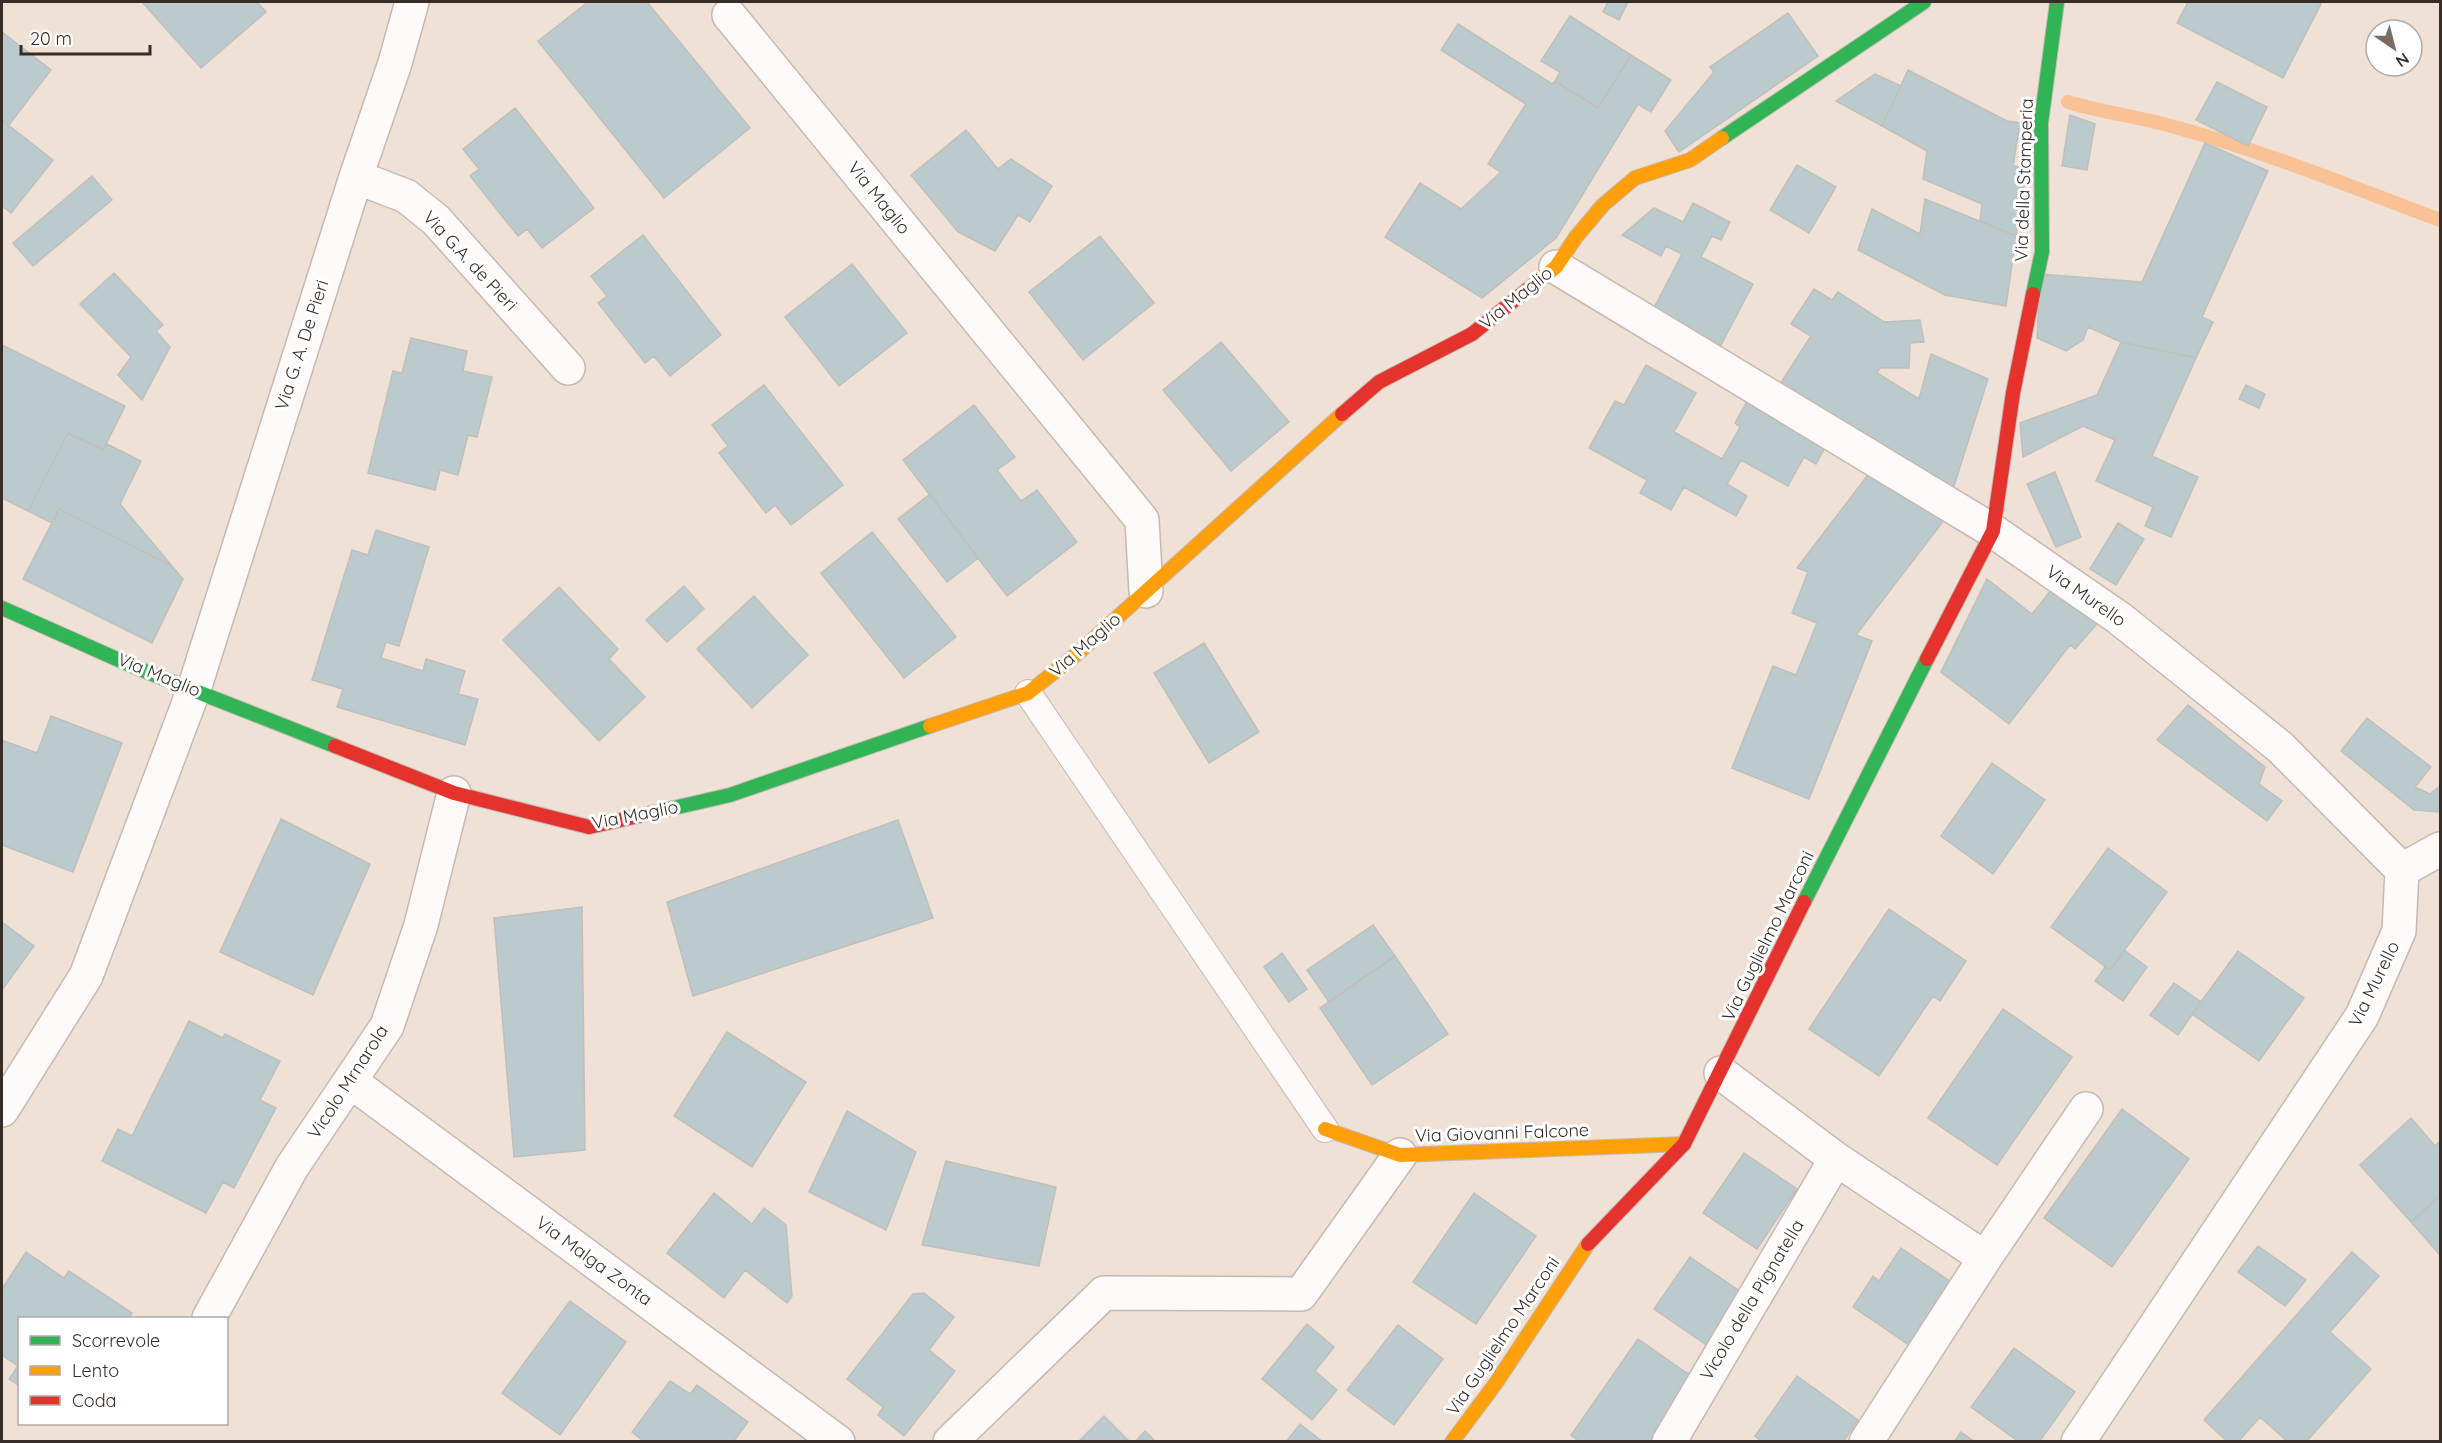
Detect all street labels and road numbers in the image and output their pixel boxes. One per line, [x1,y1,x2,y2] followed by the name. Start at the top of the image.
[2009,98,2038,262] street label: Via della Stamperia
[843,156,916,239] street label: Via Maglio
[418,206,523,316] street label: Via G.A. de Pieri
[1474,261,1557,334] street label: Via Maglio
[270,277,333,413] street label: Via G. A. De Pieri
[2042,560,2131,632] street label: Via Murello
[1044,607,1125,682] street label: Via Maglio
[114,647,204,702] street label: Via Maglio
[590,795,680,834] street label: Via Maglio
[1716,847,1819,1025] street label: Via Guglielmo Marconi
[2343,937,2404,1030] street label: Via Murello
[302,1020,393,1143] street label: Vicolo Mrnarola
[1415,1118,1589,1147] street label: Via Giovanni Falcone
[532,1211,657,1311] street label: Via Malga Zonta
[1694,1215,1809,1384] street label: Vicolo della Pignatella
[1441,1252,1564,1420] street label: Via Guglielmo Marconi

